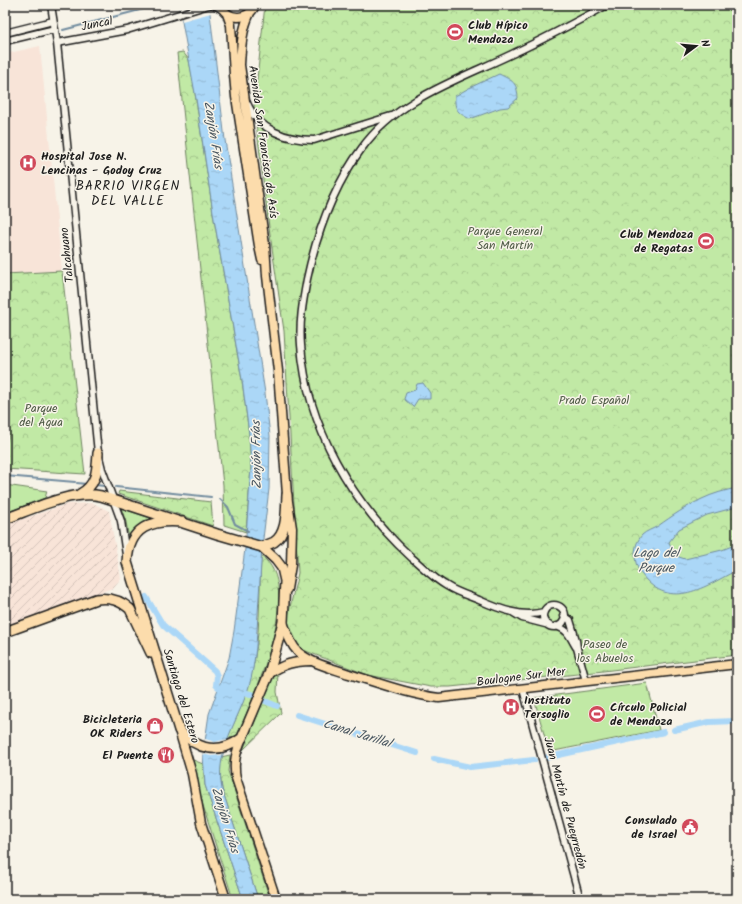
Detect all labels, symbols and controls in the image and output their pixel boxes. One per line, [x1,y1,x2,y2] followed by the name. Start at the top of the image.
[80,12,114,36] street label: Juncal
[468,16,528,49] place label: Club Hípico Mendoza
[445,22,465,42] sports icon: Club Hípico Mendoza
[676,26,716,66] north arrow
[695,38,714,49] text: N
[243,64,283,220] street label: Avenida San Francisco de Asís
[197,100,229,172] water label: Zanjón Frías
[41,147,162,180] place label: Hospital Jose N. Lencinas - Godoy Cruz
[18,153,38,173] hospital icon: Hospital Jose N. Lencinas - Godoy Cruz
[76,176,180,212] district label: BARRIO VIRGEN DEL VALLE
[468,222,542,255] park label: Parque General San Martín
[620,225,693,258] place label: Club Mendoza de Regatas
[55,226,79,284] street label: Talcahuano
[696,231,716,251] sports icon: Club Mendoza de Regatas
[559,391,629,410] park label: Prado Español
[19,399,63,432] park label: Parque del Agua
[246,419,268,489] water label: Zanjón Frías
[633,543,682,579] water label: Lago del Parque
[577,635,633,668] park label: Paseo de los Abuelos
[158,646,204,746] street label: Santiago del Estero
[476,662,567,692] street label: Boulogne Sur Mer
[524,691,571,724] place label: Instituto Tersoglio
[501,697,521,717] hospital icon: Instituto Tersoglio
[610,698,687,731] place label: Círculo Policial de Mendoza
[587,704,607,724] sports icon: Círculo Policial de Mendoza
[83,710,142,743] place label: Bicicleteria OK Riders
[320,714,396,755] water label: Canal Jarillal
[145,716,165,736] shop icon: Bicicleteria OK Riders
[538,735,592,871] street label: Juan Martín de Pueyrredón
[156,745,176,765] restaurant icon: El Puente
[102,746,153,765] place label: El Puente
[205,784,245,857] water label: Zanjón Frías
[625,811,678,844] place label: Consulado de Israel
[680,817,700,837] public building icon: Consulado de Israel

